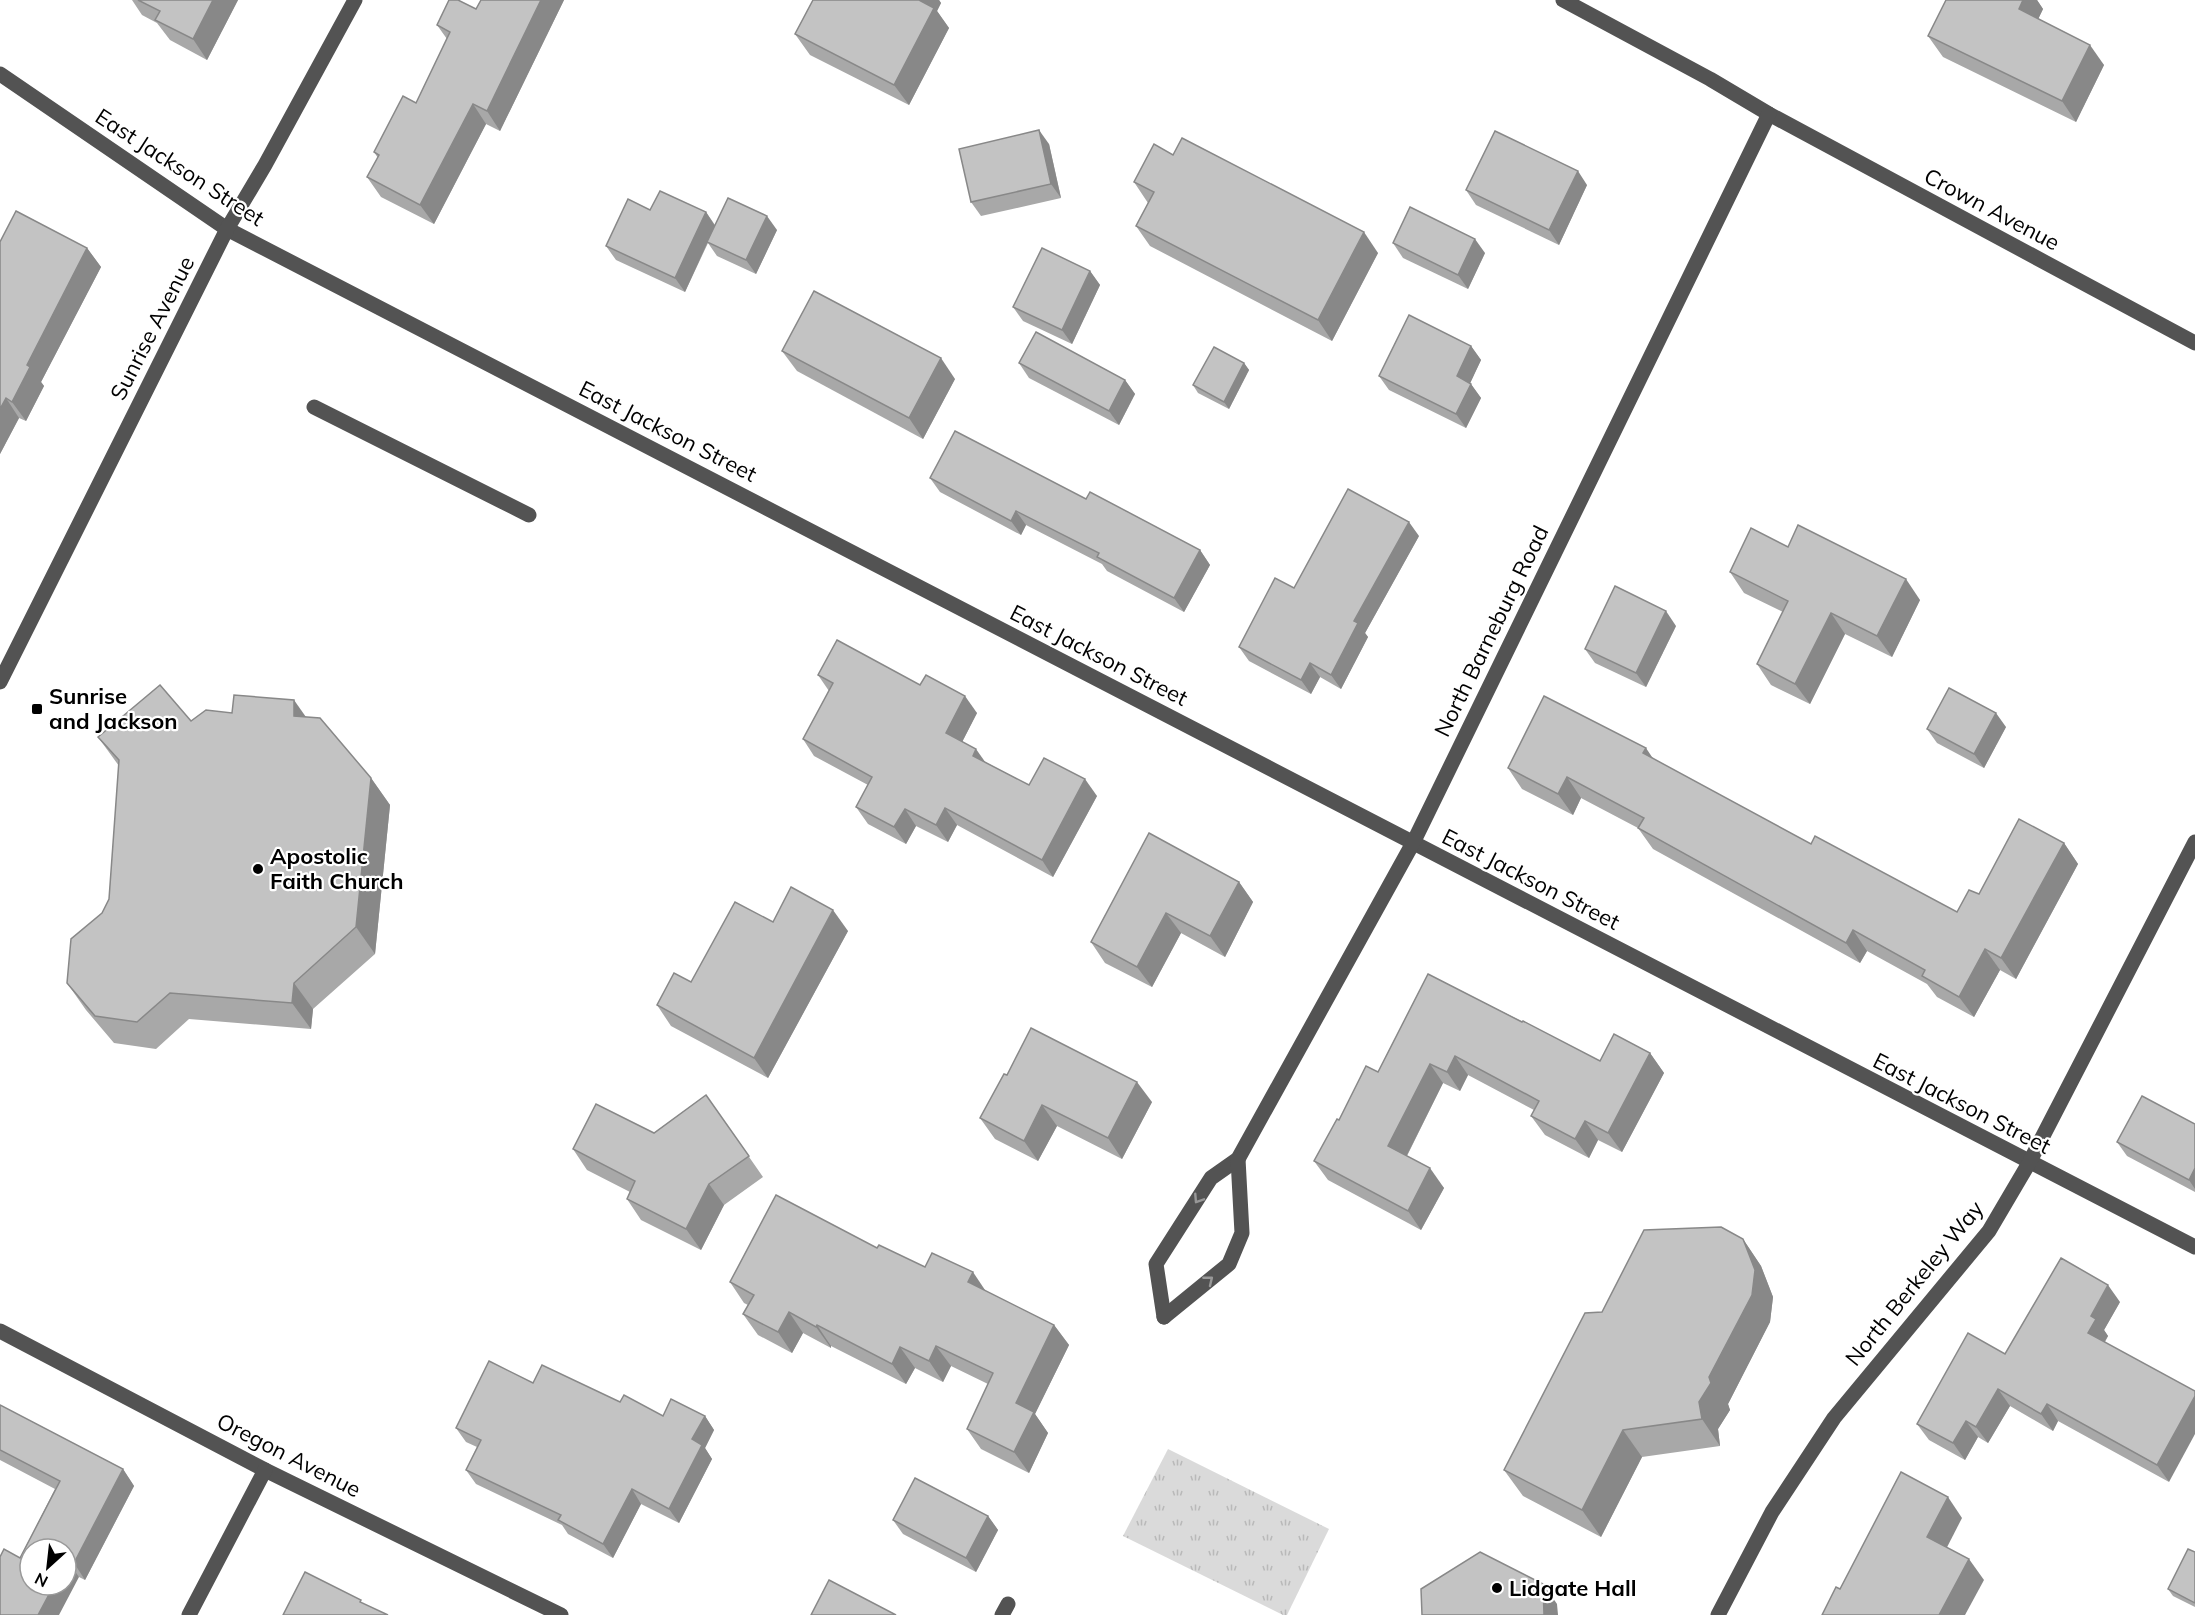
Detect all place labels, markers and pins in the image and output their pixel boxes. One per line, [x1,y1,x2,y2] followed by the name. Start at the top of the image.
[49,682,178,735] place label: Sunrise and Jackson
[30,702,44,716] marker: Sunrise and Jackson
[270,842,403,895] place label: Apostolic Faith Church
[251,862,265,876] marker: Apostolic Faith Church
[1509,1574,1637,1602] place label: Lidgate Hall
[1490,1581,1504,1595] marker: Lidgate Hall

